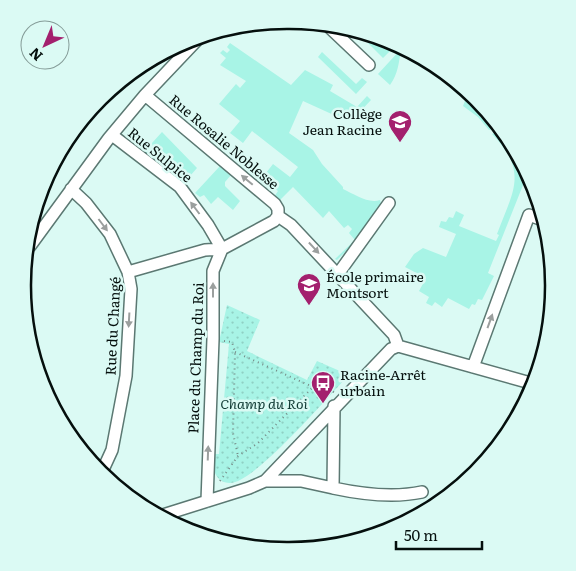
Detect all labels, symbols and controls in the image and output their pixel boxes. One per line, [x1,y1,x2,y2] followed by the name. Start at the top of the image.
[20,20,70,70] north arrow
[24,44,46,66] text: N
[165,89,284,193] street label: Rue Rosalie Noblesse
[303,103,382,139] place label: Collège Jean Racine
[387,109,413,143] school or university icon: Collège Jean Racine
[124,122,197,186] street label: Rue Sulpice
[241,175,254,186] one-way arrow
[190,202,201,215] one-way arrow
[98,218,109,231] one-way arrow
[308,242,320,254] one-way arrow
[326,266,424,302] place label: École primaire Montsort
[296,272,322,306] school or university icon: École primaire Montsort
[99,276,125,376] street label: Rue du Changé
[182,282,208,434] street label: Place du Champ du Roi
[209,282,217,298] one-way arrow
[124,313,132,329] one-way arrow
[486,313,494,328] one-way arrow
[340,364,426,400] place label: Racine-Arrêt urbain
[310,370,336,404] bus stop icon: Racine-Arrêt urbain
[220,393,308,413] park label: Champ du Roi
[204,444,212,460] one-way arrow
[396,518,482,550] scale bar
[404,523,438,546] text: 50 m

